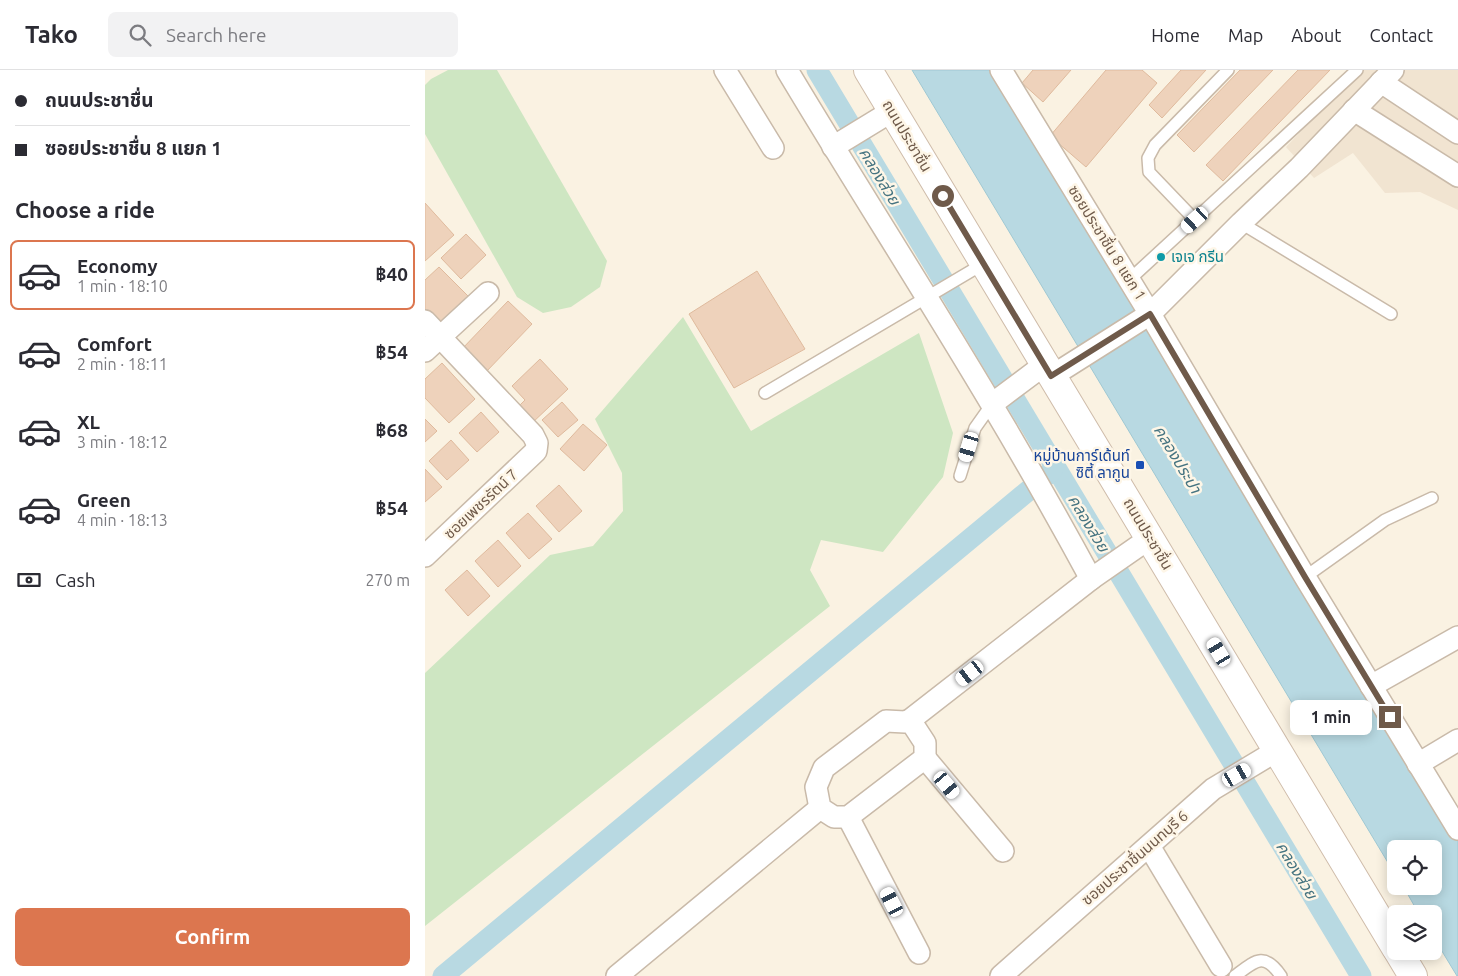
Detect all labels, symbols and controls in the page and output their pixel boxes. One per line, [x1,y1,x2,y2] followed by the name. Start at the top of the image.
[108,12,458,57] search box
[25,21,78,48] text: Tako
[126,21,154,49] icon: search
[166,24,266,46] text: Search here
[1151,25,1200,45] text: Home
[1228,25,1263,45] text: Map
[1291,25,1341,45] text: About
[1369,25,1433,45] text: Contact
[45,89,153,111] text: ถนนประชาชื่น
[879,96,937,175] street label: ถนนประชาชื่น
[45,137,222,159] text: ซอยประชาชื่น 8 แยก 1
[856,144,905,209] water label: คลองส่วย
[1065,181,1151,303] street label: ซอยประชาชื่น 8 แยก 1
[932,185,954,207] route start
[15,197,155,222] text: Choose a ride
[1178,204,1211,236] car
[1171,248,1224,265] place label: เจเจ กรีน
[1155,251,1167,263] marker: เจเจ กรีน
[17,253,62,298] icon: car
[77,255,158,277] text: Economy
[376,263,408,285] text: ฿40
[77,277,168,295] text: 1 min · 18:10
[17,331,62,376] icon: car
[77,333,152,355] text: Comfort
[376,341,408,363] text: ฿54
[77,355,168,373] text: 2 min · 18:11
[17,409,62,454] icon: car
[77,411,100,433] text: XL
[376,419,408,441] text: ฿68
[1151,422,1206,497] water label: คลองประปา
[957,430,980,464] car
[77,433,168,451] text: 3 min · 18:12
[1033,447,1130,482] place label: หมู่บ้านการ์เด้นท์ ซิตี้ ลากูน
[1134,459,1146,471] marker: หมู่บ้านการ์เด้นท์ ซิตี้ ลากูน
[441,465,521,542] street label: ซอยเพชรรัตน์ 7
[17,487,62,532] icon: car
[77,489,131,511] text: Green
[1065,491,1114,556] water label: คลองส่วย
[1120,494,1178,573] street label: ถนนประชาชื่น
[376,497,408,519] text: ฿54
[77,511,168,529] text: 4 min · 18:13
[15,566,43,594] icon: cash
[55,569,96,591] text: Cash
[365,571,410,589] text: 270 m
[1204,635,1233,669] car
[953,658,986,688] car
[1290,700,1373,734] callout: 1 min
[1379,706,1401,728] route end
[1311,708,1351,726] text: 1 min
[1220,761,1253,789] car
[931,769,962,801] car
[1077,805,1192,909] street label: ซอยประชาชื่นนนทบุรี 6
[1273,838,1322,903] water label: คลองส่วย
[1387,840,1442,960] map controls
[1387,840,1442,895] button: locate
[878,885,905,919] car
[1387,905,1442,960] button: layers
[15,908,410,966] button: Confirm

